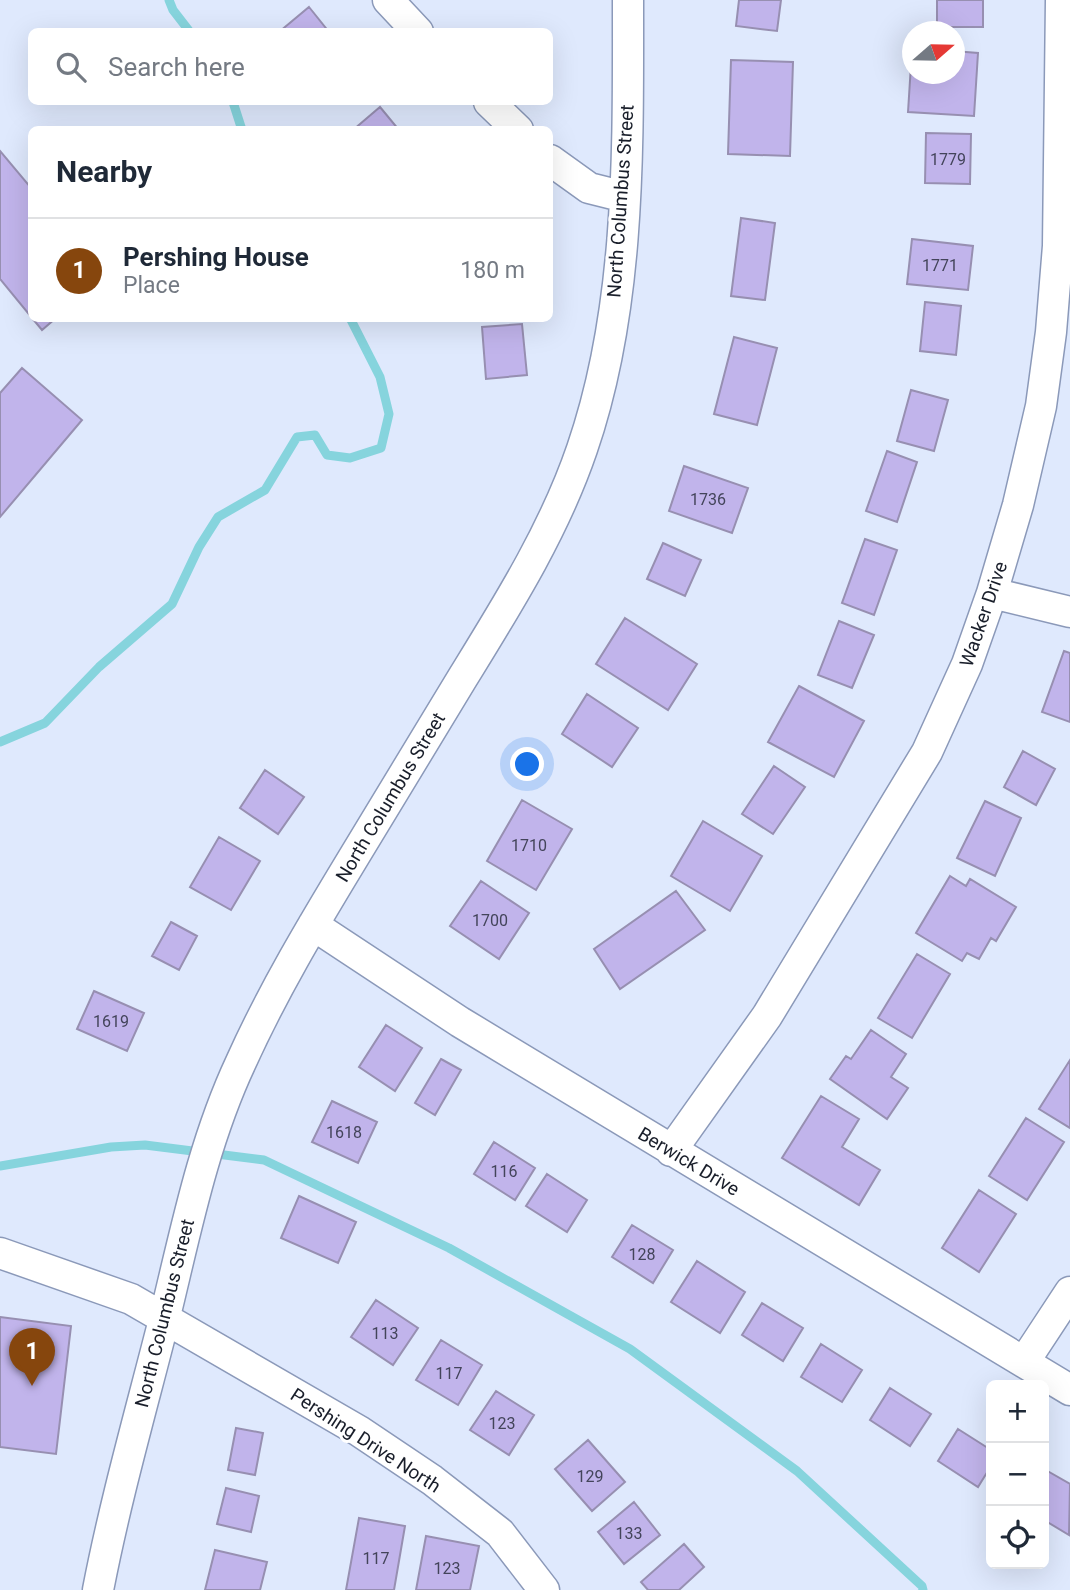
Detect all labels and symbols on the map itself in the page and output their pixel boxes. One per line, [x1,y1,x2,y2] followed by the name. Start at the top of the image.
[902,21,965,84] north arrow
[602,104,639,298] street label: North Columbus Street
[930,150,966,169] house number: 1779
[922,256,958,275] house number: 1771
[690,490,726,509] house number: 1736
[955,558,1012,670] street label: Wacker Drive
[331,708,450,886] street label: North Columbus Street
[510,747,544,781] your location
[511,836,547,855] house number: 1710
[472,911,508,930] house number: 1700
[93,1012,129,1031] house number: 1619
[634,1122,744,1201] street label: Berwick Drive
[326,1123,362,1142] house number: 1618
[491,1162,517,1181] house number: 116
[130,1216,199,1410] street label: North Columbus Street
[629,1245,655,1264] house number: 128
[372,1324,398,1343] house number: 113
[9,1328,55,1386] pin: 1
[436,1364,462,1383] house number: 117
[286,1383,445,1498] street label: Pershing Drive North
[489,1414,515,1433] house number: 123
[577,1467,603,1486] house number: 129
[616,1524,642,1543] house number: 133
[363,1549,389,1568] house number: 117
[434,1559,460,1578] house number: 123

